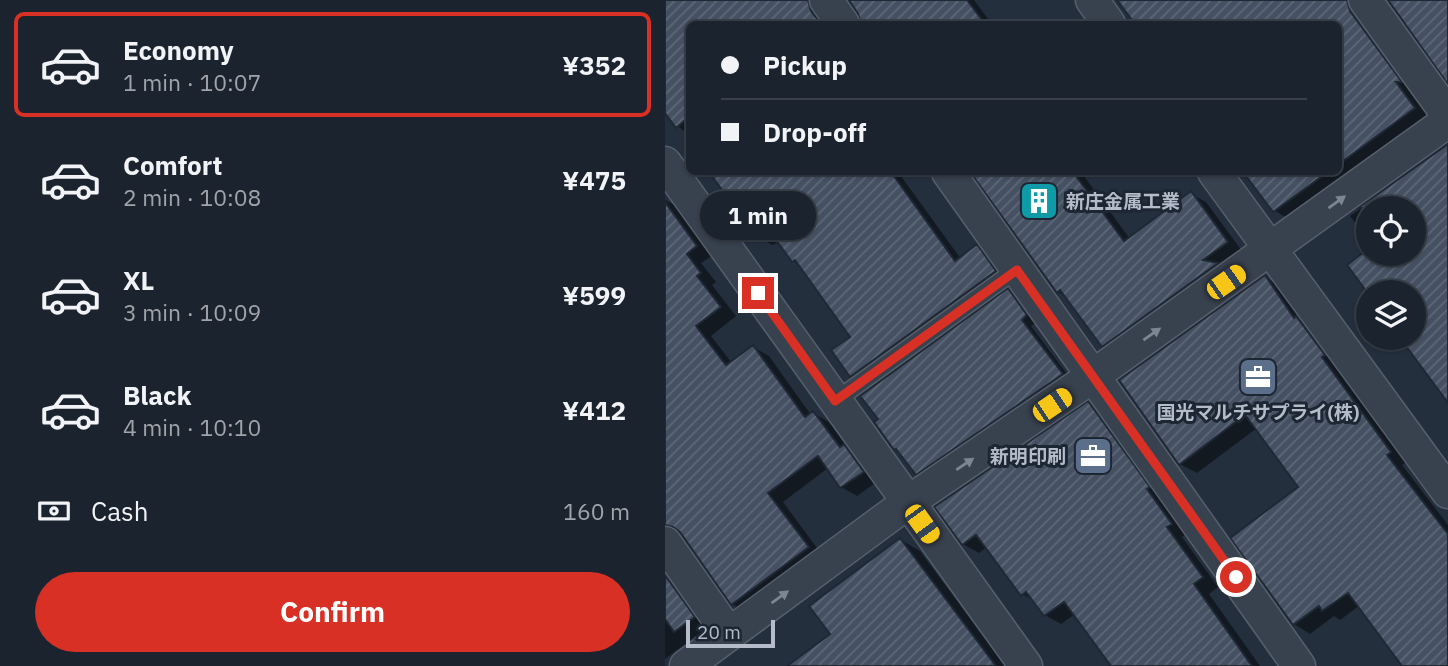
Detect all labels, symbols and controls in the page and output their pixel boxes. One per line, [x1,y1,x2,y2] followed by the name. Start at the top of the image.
[39,33,102,96] icon: car
[123,33,234,67] text: Economy
[562,48,626,82] text: ¥352
[763,48,847,82] text: Pickup
[123,67,261,97] text: 1 min · 10:07
[763,115,866,149] text: Drop-off
[39,148,102,211] icon: car
[123,148,222,182] text: Comfort
[562,163,626,197] text: ¥475
[1018,180,1060,222] building icon: 新庄金属工業
[123,182,261,212] text: 2 min · 10:08
[1066,189,1180,213] place label: 新庄金属工業
[700,191,816,240] callout: 1 min
[1328,195,1346,209] one-way arrow
[1356,196,1426,350] map controls
[1356,196,1426,266] button: locate
[728,200,788,230] text: 1 min
[1203,261,1250,303] car
[39,263,102,326] icon: car
[123,263,154,297] text: XL
[742,277,774,309] route end
[562,278,626,312] text: ¥599
[1356,280,1426,350] button: layers
[123,297,261,327] text: 3 min · 10:09
[1143,327,1161,341] one-way arrow
[1237,356,1279,398] office icon: 国光マルチサプライ(株)
[39,378,102,441] icon: car
[123,378,191,412] text: Black
[1029,385,1076,425] car
[562,393,626,427] text: ¥412
[1157,400,1359,424] place label: 国光マルチサプライ(株)
[123,412,261,442] text: 4 min · 10:10
[1072,435,1114,477] office icon: 新明印刷
[990,444,1066,468] place label: 新明印刷
[956,457,974,471] one-way arrow
[35,492,73,530] icon: cash
[91,494,148,528] text: Cash
[563,496,630,526] text: 160 m
[902,501,943,547] car
[1220,561,1252,593] route start
[35,572,630,652] button: Confirm
[771,589,789,604] one-way arrow
[686,617,775,649] scale bar
[697,620,741,644] text: 20 m

